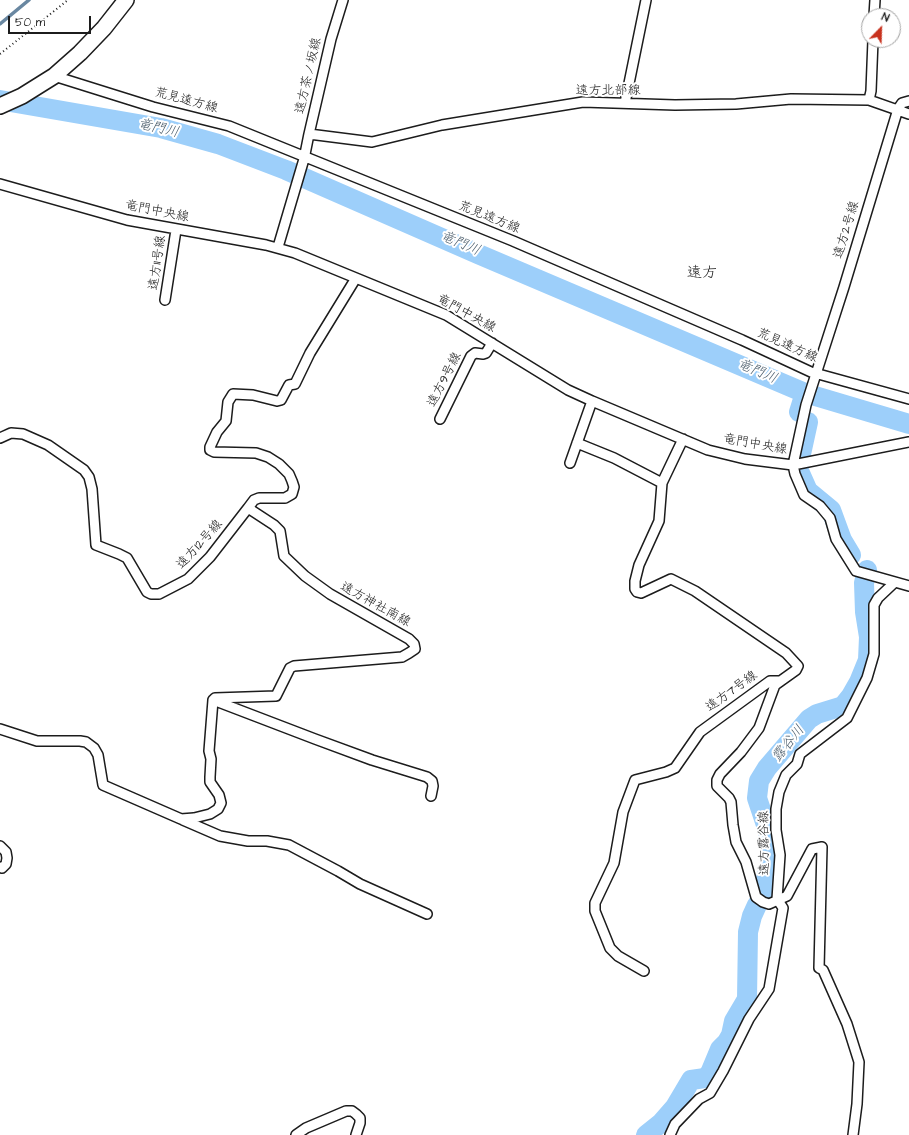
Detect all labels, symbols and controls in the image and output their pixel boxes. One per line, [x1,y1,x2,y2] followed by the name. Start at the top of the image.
[10,8,93,34] scale bar
[861,8,901,48] north arrow
[879,9,892,26] text: N
[15,14,45,31] text: 50 m
[293,36,325,116] street label: 遠方茶ノ坂線
[576,83,640,99] street label: 遠方北部線
[153,85,219,117] street label: 荒見遠方線
[136,116,180,142] water label: 竜門川
[124,198,190,226] street label: 竜門中央線
[456,199,522,237] street label: 荒見遠方線
[831,199,863,261] street label: 遠方2号線
[437,228,483,260] water label: 竜門川
[146,235,170,291] street label: 遠方11号線
[687,265,717,283] district label: 遠方
[434,291,498,337] street label: 竜門中央線
[754,326,820,366] street label: 荒見遠方線
[425,350,465,410] street label: 遠方9号線
[734,356,780,388] water label: 竜門川
[722,432,788,458] street label: 竜門中央線
[174,517,226,573] street label: 遠方12号線
[337,579,413,631] street label: 遠方神社南線
[703,668,761,716] street label: 遠方7号線
[769,722,809,766] water label: 露谷川
[757,810,773,876] street label: 遠方露谷線

